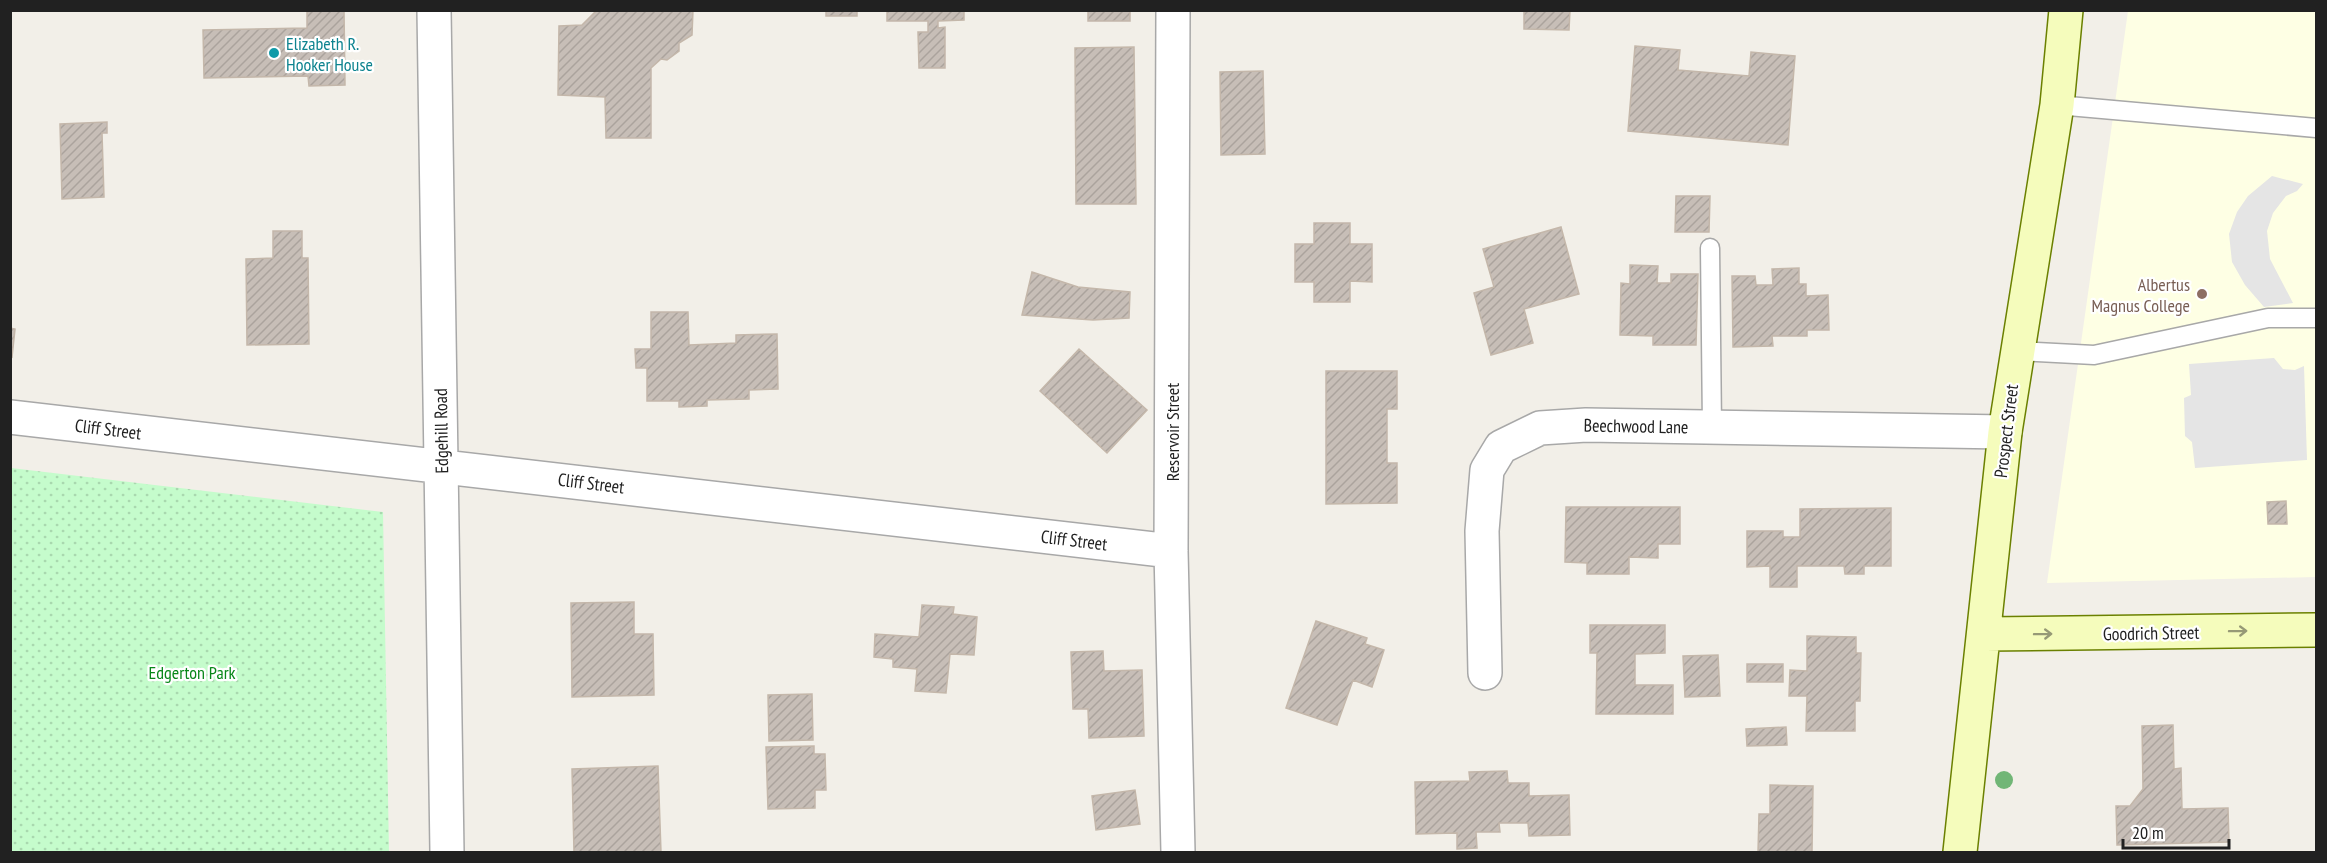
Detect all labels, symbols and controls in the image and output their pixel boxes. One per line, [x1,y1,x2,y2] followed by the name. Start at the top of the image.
[286,32,373,76] place label: Elizabeth R. Hooker House
[267,46,281,60] marker: Elizabeth R. Hooker House
[2092,273,2190,317] place label: Albertus Magnus College
[2195,287,2209,301] marker: Albertus Magnus College
[1161,383,1184,481] street label: Reservoir Street
[1989,383,2023,479] street label: Prospect Street
[429,388,453,474] street label: Edgehill Road
[74,414,143,444] street label: Cliff Street
[1583,414,1689,438] street label: Beechwood Lane
[557,468,626,498] street label: Cliff Street
[1040,525,1109,555] street label: Cliff Street
[2103,621,2199,645] street label: Goodrich Street
[2228,626,2248,637] one-way arrow
[2033,628,2053,640] one-way arrow
[148,661,236,684] park label: Edgerton Park
[2123,812,2230,850] scale bar
[2132,821,2164,844] text: 20 m

